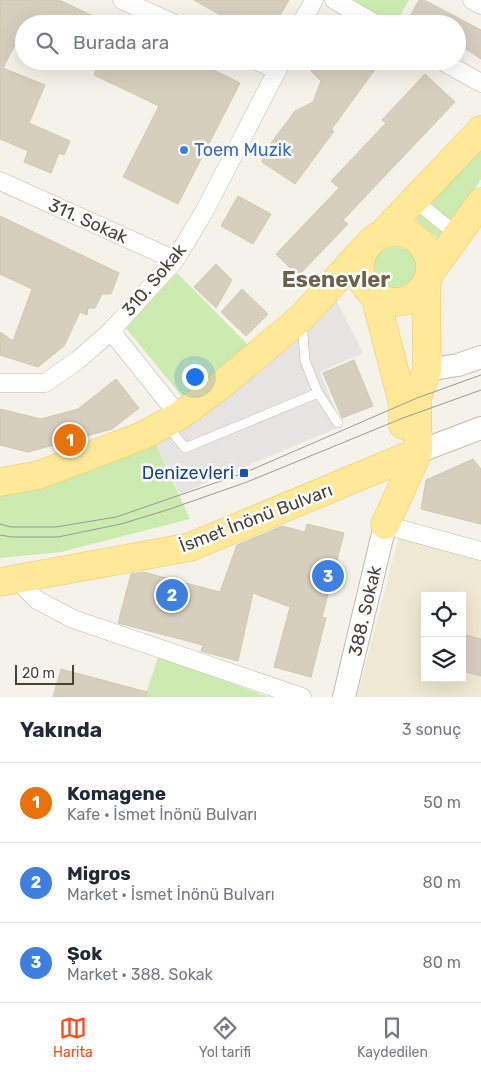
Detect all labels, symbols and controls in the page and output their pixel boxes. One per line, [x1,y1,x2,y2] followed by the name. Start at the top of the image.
[15,15,466,70] search box
[33,29,61,57] icon: search
[73,31,169,54] text: Burada ara
[194,139,292,161] place label: Toem Muzik
[178,144,190,156] marker: Toem Muzik
[45,194,132,249] street label: 311. Sokak
[117,239,191,321] street label: 310. Sokak
[282,266,390,293] district label: Esenevler
[182,364,208,390] your location
[54,421,86,459] pin: 1
[142,462,234,484] place label: Denizevleri
[238,467,250,479] marker: Denizevleri
[177,479,335,557] street label: İsmet İnönü Bulvarı
[312,557,344,595] pin: 3
[344,563,386,658] street label: 388. Sokak
[156,576,188,614] pin: 2
[421,592,466,682] map controls
[421,592,466,637] button: locate
[421,637,466,682] button: layers
[15,662,74,685] scale bar
[22,665,55,682] text: 20 m
[20,717,102,742] text: Yakında
[402,720,461,739] text: 3 sonuç
[67,782,166,805] text: Komagene
[32,793,40,812] text: 1
[423,793,461,812] text: 50 m
[67,805,257,824] text: Kafe · İsmet İnönü Bulvarı
[67,862,131,885] text: Migros
[31,873,41,892] text: 2
[423,873,461,892] text: 80 m
[67,885,275,904] text: Market · İsmet İnönü Bulvarı
[67,942,102,965] text: Şok
[31,953,41,972] text: 3
[423,953,461,972] text: 80 m
[67,965,213,984] text: Market · 388. Sokak
[53,1014,93,1061] tab: Harita
[199,1014,251,1061] tab: Yol tarifi
[357,1014,428,1061] tab: Kaydedilen

